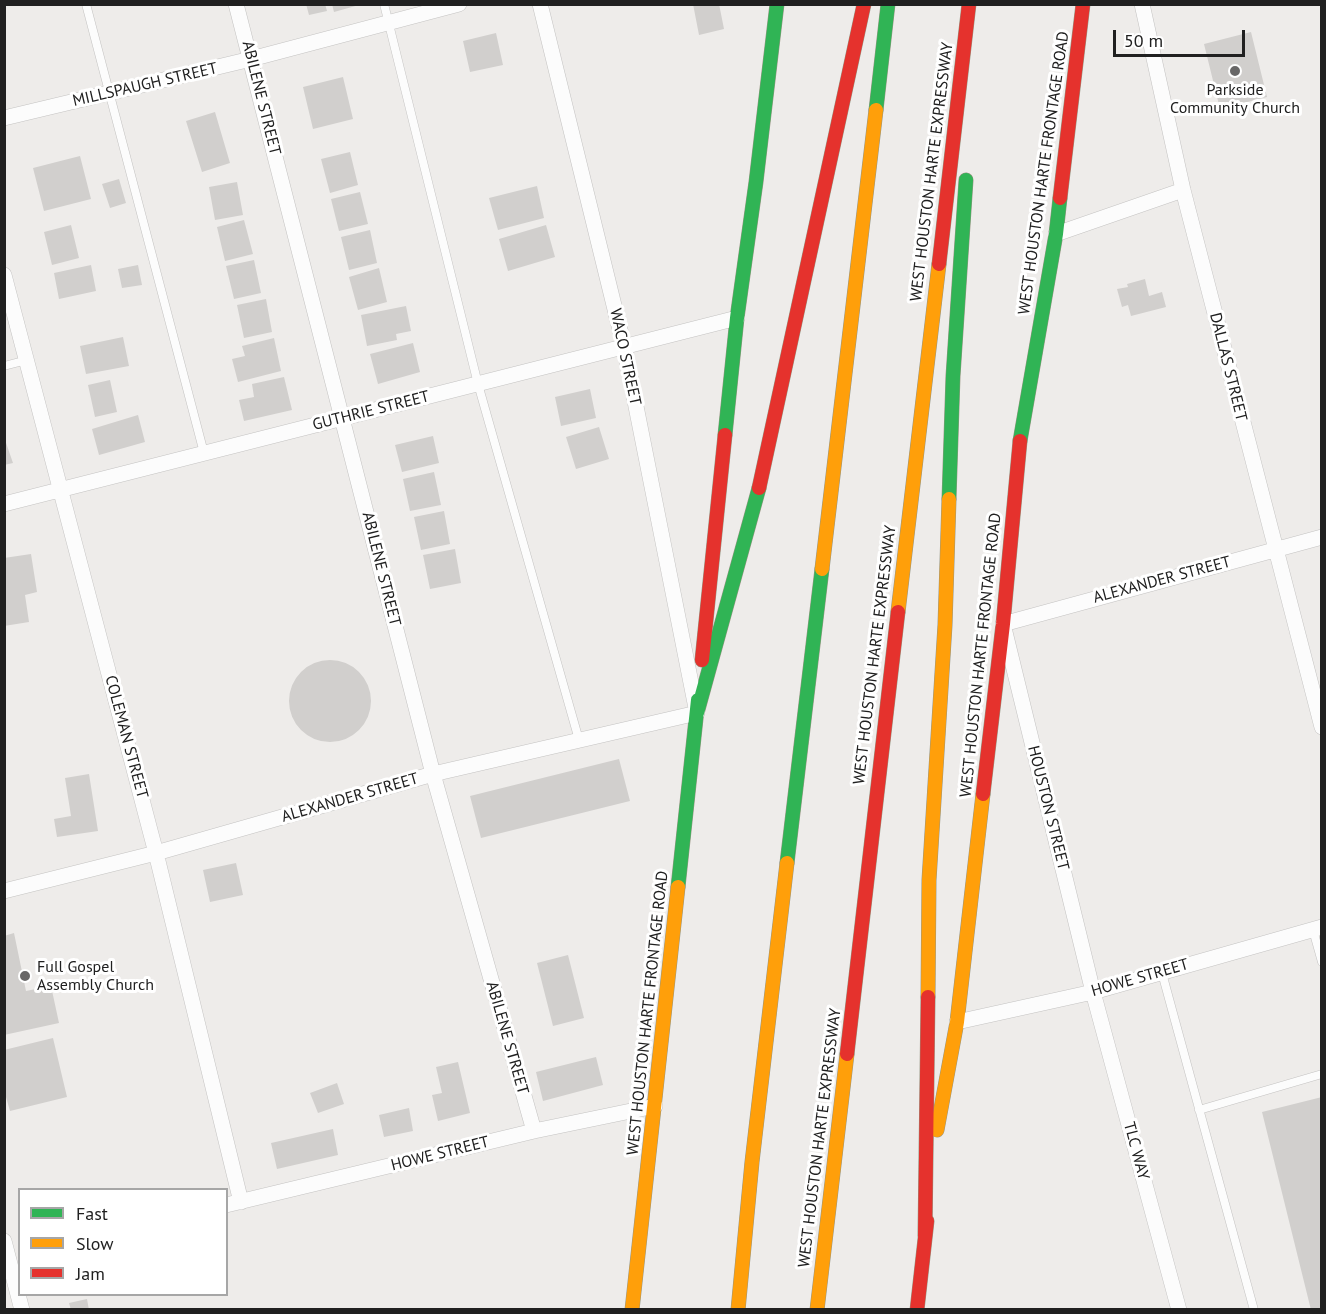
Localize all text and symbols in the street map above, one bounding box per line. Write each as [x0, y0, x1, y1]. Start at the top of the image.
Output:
scale bar [1116, 18, 1248, 56]
text: 50 m [1124, 29, 1163, 52]
street label: WEST HOUSTON HARTE FRONTAGE ROAD [1015, 30, 1073, 316]
street label: ABILENE STREET [238, 39, 284, 157]
street label: WEST HOUSTON HARTE EXPRESSWAY [907, 41, 957, 303]
street label: MILLSPAUGH STREET [71, 59, 219, 111]
marker: Parkside Community Church [1228, 64, 1242, 78]
place label: Parkside Community Church [1170, 80, 1300, 118]
street label: WACO STREET [605, 307, 645, 407]
street label: DALLAS STREET [1205, 311, 1251, 423]
street label: GUTHRIE STREET [311, 387, 431, 435]
street label: ABILENE STREET [358, 510, 404, 628]
street label: WEST HOUSTON HARTE FRONTAGE ROAD [957, 512, 1005, 798]
street label: WEST HOUSTON HARTE EXPRESSWAY [850, 524, 900, 786]
street label: ALEXANDER STREET [1091, 552, 1233, 608]
street label: COLEMAN STREET [100, 673, 152, 801]
street label: HOUSTON STREET [1023, 744, 1073, 872]
street label: ALEXANDER STREET [279, 769, 421, 827]
street label: WEST HOUSTON HARTE FRONTAGE ROAD [624, 870, 672, 1156]
street label: HOWE STREET [1089, 955, 1191, 1001]
place label: Full Gospel Assembly Church [37, 957, 154, 995]
marker: Full Gospel Assembly Church [18, 969, 32, 983]
street label: ABILENE STREET [482, 979, 532, 1097]
street label: WEST HOUSTON HARTE EXPRESSWAY [795, 1007, 845, 1269]
street label: TLC WAY [1119, 1120, 1153, 1182]
street label: HOWE STREET [389, 1133, 491, 1175]
legend [18, 1188, 228, 1296]
text: Fast [76, 1202, 108, 1225]
text: Slow [76, 1232, 114, 1255]
text: Jam [76, 1262, 105, 1285]

